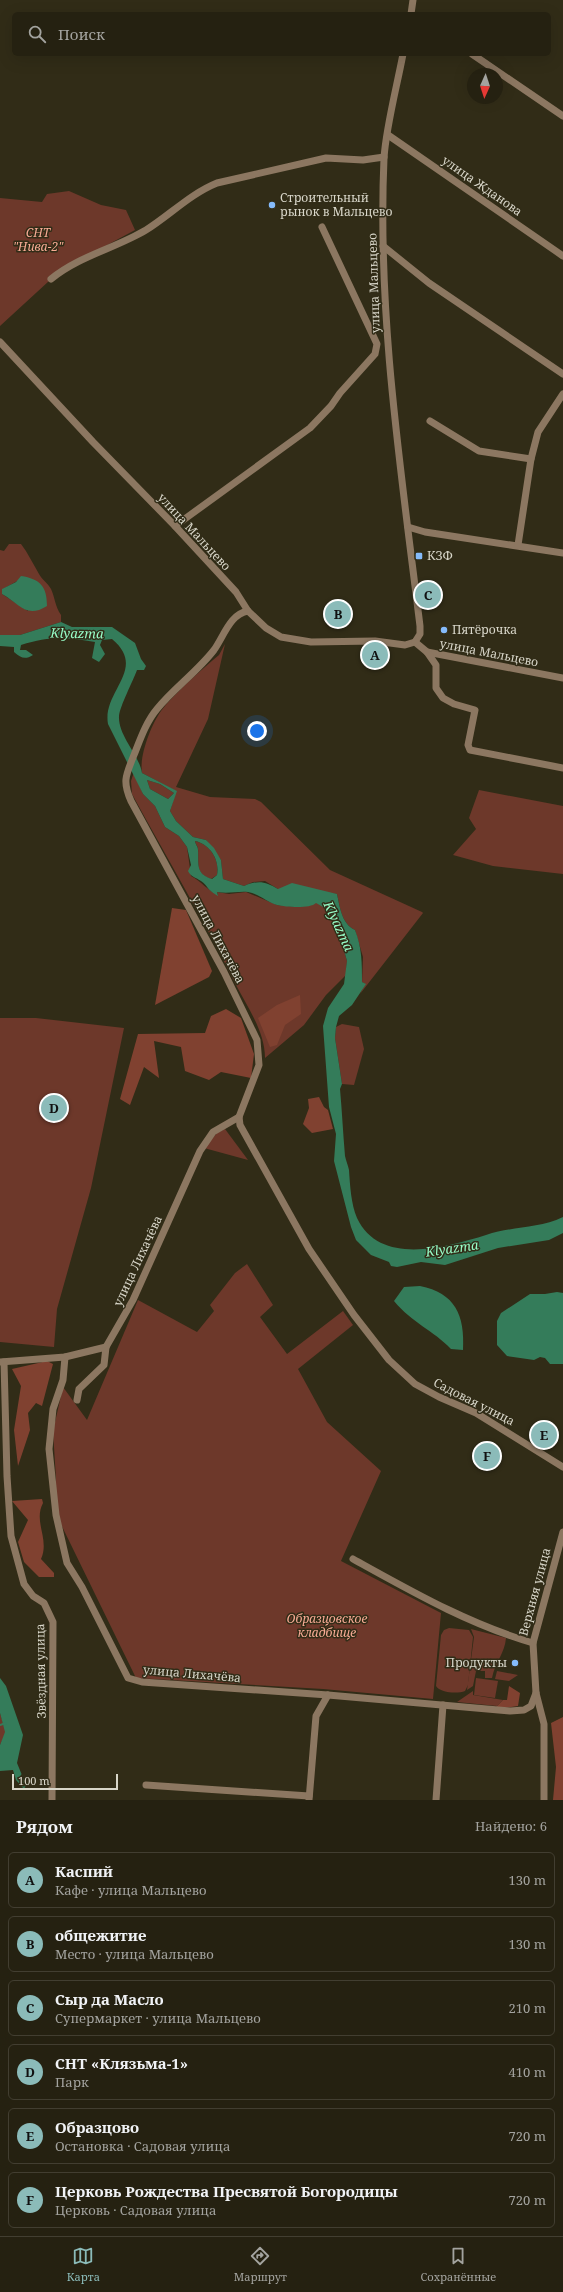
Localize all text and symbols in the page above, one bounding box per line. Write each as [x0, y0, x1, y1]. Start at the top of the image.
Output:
search box [12, 12, 551, 56]
icon: search [26, 23, 48, 45]
text: Поиск [58, 24, 105, 44]
north arrow [467, 68, 503, 104]
street label: улица Жданова [439, 151, 526, 220]
place label: Строительный рынок в Мальцево [280, 189, 393, 220]
marker: Строительный рынок в Мальцево [267, 200, 277, 210]
park label: СНТ "Нива-2" [13, 224, 64, 255]
street label: улица Мальцево [363, 233, 384, 333]
street label: улица Мальцево [154, 489, 235, 574]
place label: КЗФ [427, 547, 453, 564]
marker: КЗФ [414, 551, 424, 561]
pin: C [415, 580, 441, 610]
pin: B [325, 599, 351, 629]
place label: Пятёрочка [452, 621, 517, 638]
water label: Klyazma [49, 624, 104, 642]
marker: Пятёрочка [439, 625, 449, 635]
street label: улица Мальцево [438, 635, 540, 670]
pin: A [362, 640, 388, 670]
your location [247, 721, 267, 741]
street label: улица Лихачёва [188, 891, 249, 986]
water label: Klyazma [319, 897, 359, 954]
pin: D [41, 1093, 67, 1123]
street label: улица Лихачёва [109, 1213, 166, 1309]
water label: Klyazma [423, 1235, 480, 1261]
street label: Садовая улица [431, 1374, 518, 1429]
pin: E [531, 1420, 557, 1450]
pin: F [474, 1441, 500, 1471]
street label: Верхняя улица [515, 1546, 555, 1638]
park label: Образцовское кладбище [287, 1610, 368, 1641]
street label: Звёздная улица [31, 1623, 50, 1719]
place label: Продукты [445, 1654, 507, 1671]
marker: Продукты [510, 1658, 520, 1668]
street label: улица Лихачёва [142, 1661, 242, 1686]
scale bar [12, 1772, 118, 1791]
text: 100 m [18, 1773, 50, 1788]
text: Рядом [16, 1815, 73, 1838]
text: Найдено: 6 [475, 1817, 547, 1835]
text: Каспий [55, 1861, 113, 1881]
text: A [25, 1871, 35, 1889]
text: 130 m [509, 1871, 546, 1889]
text: Кафе · улица Мальцево [55, 1881, 206, 1899]
text: общежитие [55, 1925, 146, 1945]
text: B [26, 1935, 34, 1953]
text: 130 m [509, 1935, 546, 1953]
text: Место · улица Мальцево [55, 1945, 214, 1963]
text: Сыр да Масло [55, 1989, 164, 2009]
text: C [26, 1999, 34, 2017]
text: 210 m [509, 1999, 546, 2017]
text: Супермаркет · улица Мальцево [55, 2009, 261, 2027]
text: СНТ «Клязьма-1» [55, 2053, 188, 2073]
text: D [25, 2063, 35, 2081]
text: 410 m [509, 2063, 546, 2081]
text: Парк [55, 2073, 89, 2091]
text: Образцово [55, 2117, 139, 2137]
text: E [26, 2127, 34, 2145]
text: 720 m [509, 2127, 546, 2145]
text: Остановка · Садовая улица [55, 2137, 230, 2155]
text: Церковь Рождества Пресвятой Богородицы [55, 2181, 398, 2201]
text: F [26, 2191, 34, 2209]
text: 720 m [509, 2191, 546, 2209]
text: Церковь · Садовая улица [55, 2201, 216, 2219]
tab: Карта [67, 2245, 100, 2284]
tab: Маршрут [234, 2245, 287, 2284]
tab: Сохранённые [421, 2245, 496, 2284]

